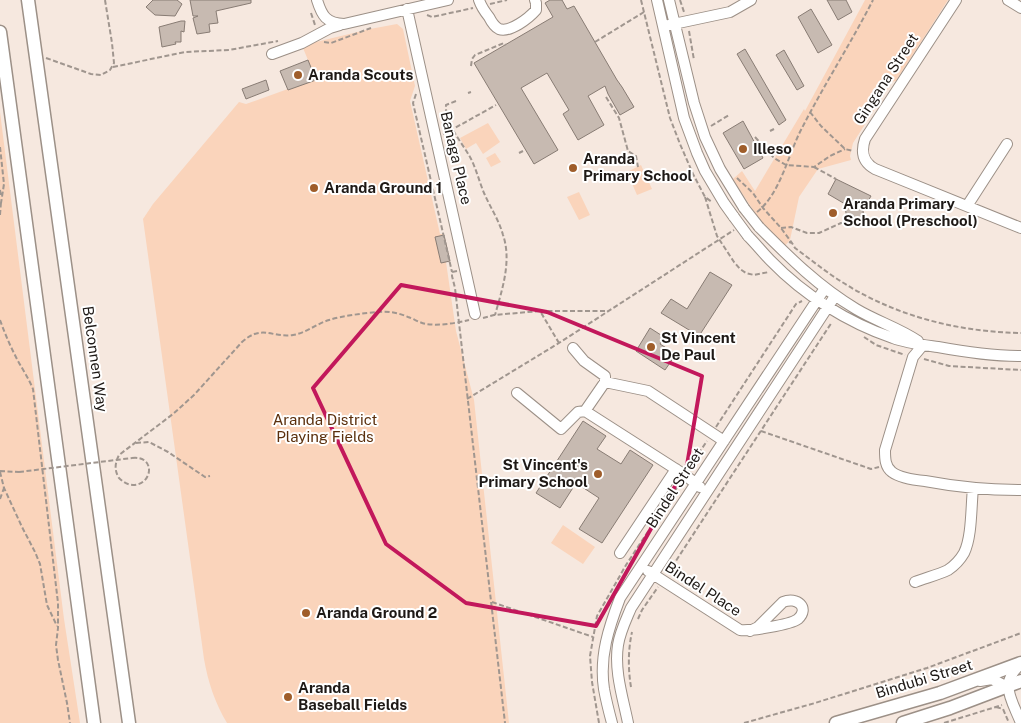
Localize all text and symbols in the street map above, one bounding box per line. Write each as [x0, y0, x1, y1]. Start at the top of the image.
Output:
street label: Gingana Street [850, 30, 921, 127]
place label: Aranda Scouts [308, 66, 413, 83]
marker: Aranda Scouts [292, 69, 304, 81]
street label: Banaga Place [437, 110, 475, 206]
place label: Illeso [753, 140, 792, 157]
marker: Illeso [737, 143, 749, 155]
place label: Aranda Primary School [583, 150, 693, 184]
marker: Aranda Primary School [567, 162, 579, 174]
place label: Aranda Ground 1 [324, 179, 442, 196]
marker: Aranda Ground 1 [308, 182, 320, 194]
place label: Aranda Primary School (Preschool) [843, 195, 978, 229]
marker: Aranda Primary School (Preschool) [827, 207, 839, 219]
street label: Belconnen Way [80, 305, 111, 413]
place label: St Vincent De Paul [661, 329, 736, 363]
marker: St Vincent De Paul [645, 341, 657, 353]
park label: Aranda District Playing Fields [273, 411, 377, 445]
street label: Bindel Street [642, 444, 707, 531]
place label: St Vincent's Primary School [478, 456, 588, 490]
marker: St Vincent's Primary School [592, 468, 604, 480]
street label: Bindel Place [662, 558, 744, 619]
place label: Aranda Ground 2 [316, 604, 437, 621]
marker: Aranda Ground 2 [300, 607, 312, 619]
street label: Bindubi Street [873, 656, 974, 701]
place label: Aranda Baseball Fields [298, 679, 407, 713]
marker: Aranda Baseball Fields [282, 691, 294, 703]

